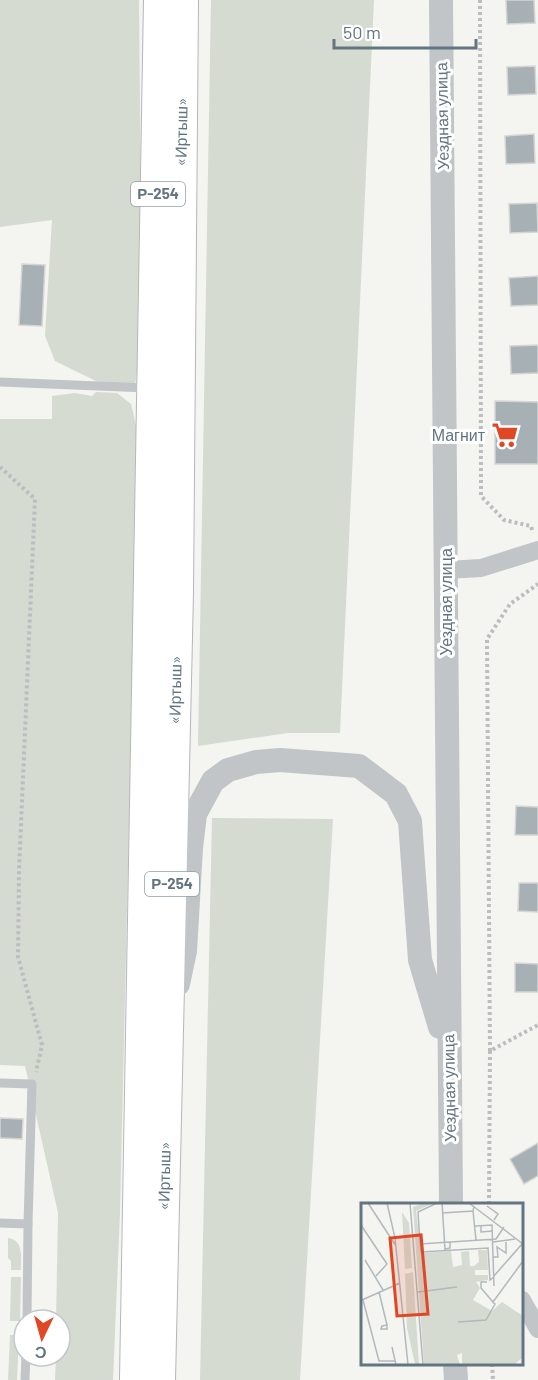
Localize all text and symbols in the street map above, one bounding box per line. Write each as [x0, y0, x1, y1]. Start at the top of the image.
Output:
scale bar [334, 12, 476, 50]
text: 50 m [343, 21, 381, 43]
street label: Уездная улица [431, 62, 452, 170]
street label: «Иртыш» [170, 97, 191, 167]
road number: Р-254 [131, 182, 185, 206]
supermarket icon: Магнит [490, 420, 520, 450]
place label: Магнит [432, 425, 486, 444]
street label: Уездная улица [436, 548, 455, 656]
street label: «Иртыш» [164, 655, 185, 725]
road number: Р-254 [145, 872, 199, 896]
street label: Уездная улица [438, 1034, 459, 1142]
street label: «Иртыш» [153, 1141, 174, 1211]
inset map [361, 1203, 523, 1365]
north arrow [12, 1308, 72, 1368]
text: С [34, 1343, 47, 1363]

